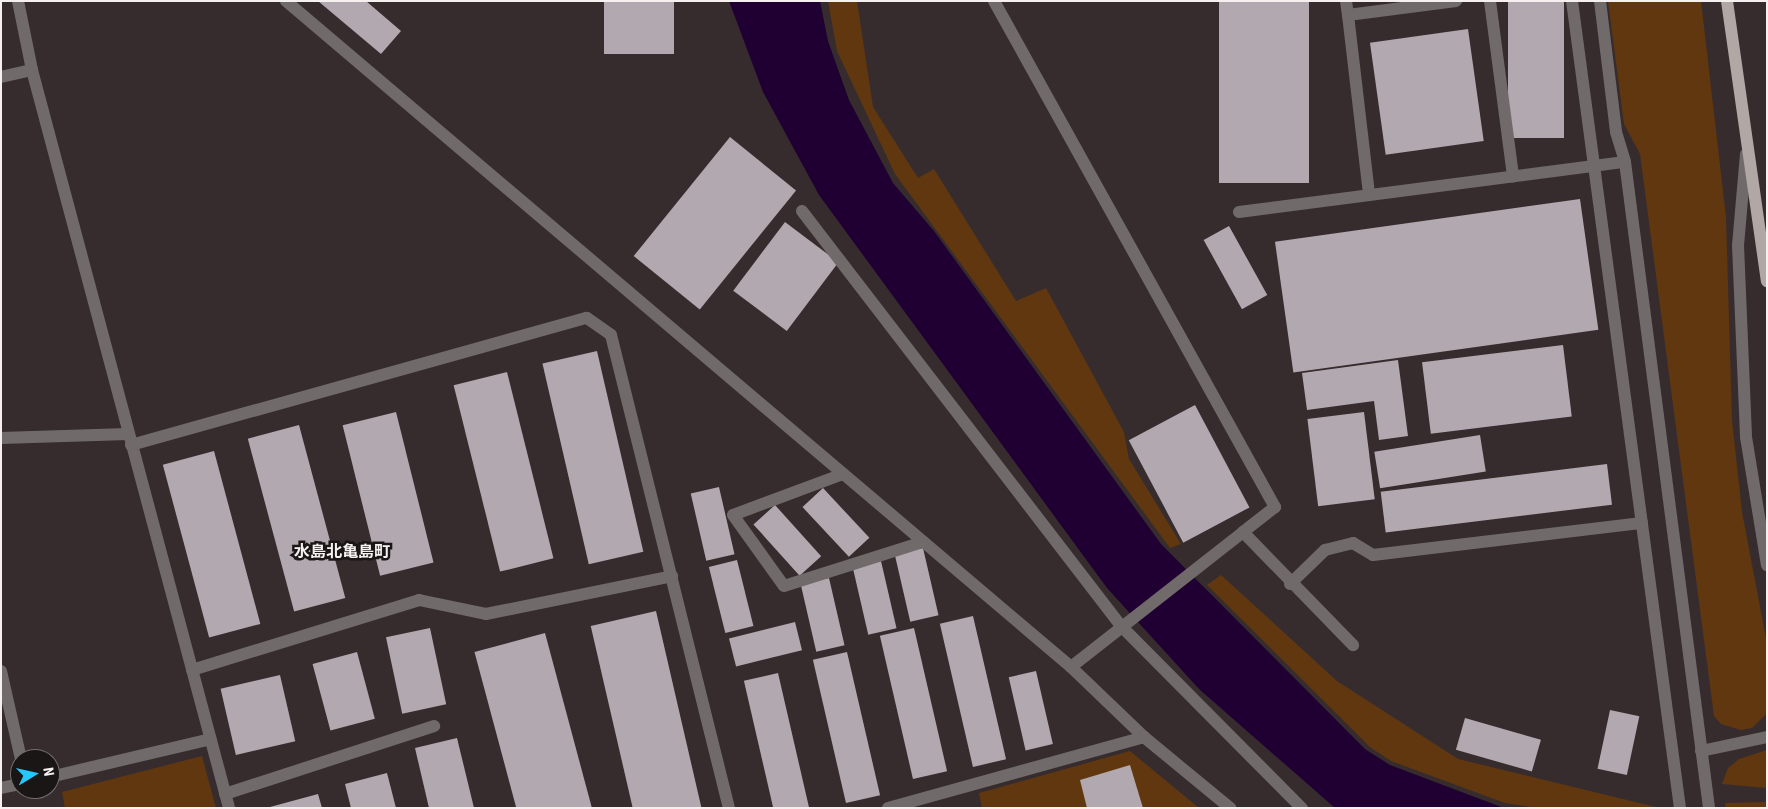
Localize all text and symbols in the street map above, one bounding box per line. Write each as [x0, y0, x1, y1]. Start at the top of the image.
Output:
district label: 水島北亀島町 [294, 542, 390, 562]
north arrow [10, 749, 60, 799]
text: N [40, 766, 57, 777]

